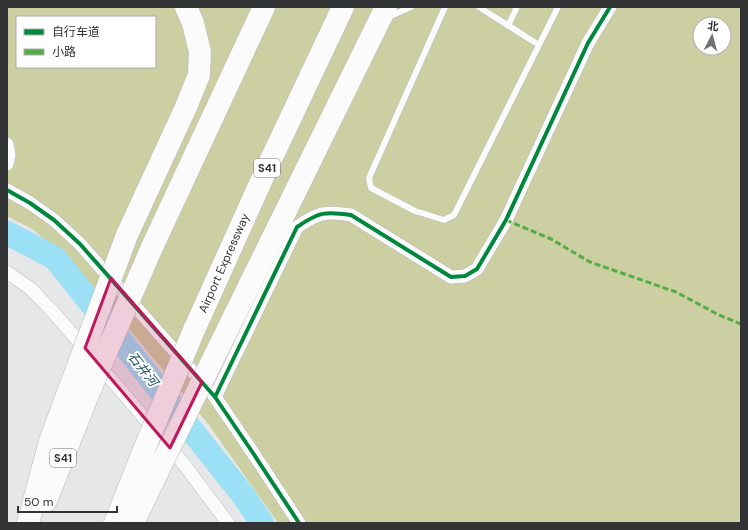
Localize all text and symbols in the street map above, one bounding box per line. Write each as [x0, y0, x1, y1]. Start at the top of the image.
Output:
legend [16, 16, 156, 68]
north arrow [692, 16, 732, 56]
text: 北 [707, 19, 719, 34]
text: 自行车道 [52, 24, 100, 40]
text: 小路 [52, 44, 76, 60]
road number: S41 [254, 159, 280, 177]
street label: Airport Expressway [195, 210, 253, 315]
water label: 石井河 [124, 348, 164, 392]
road number: S41 [50, 449, 76, 467]
scale bar [18, 488, 117, 514]
text: 50 m [24, 494, 53, 510]

